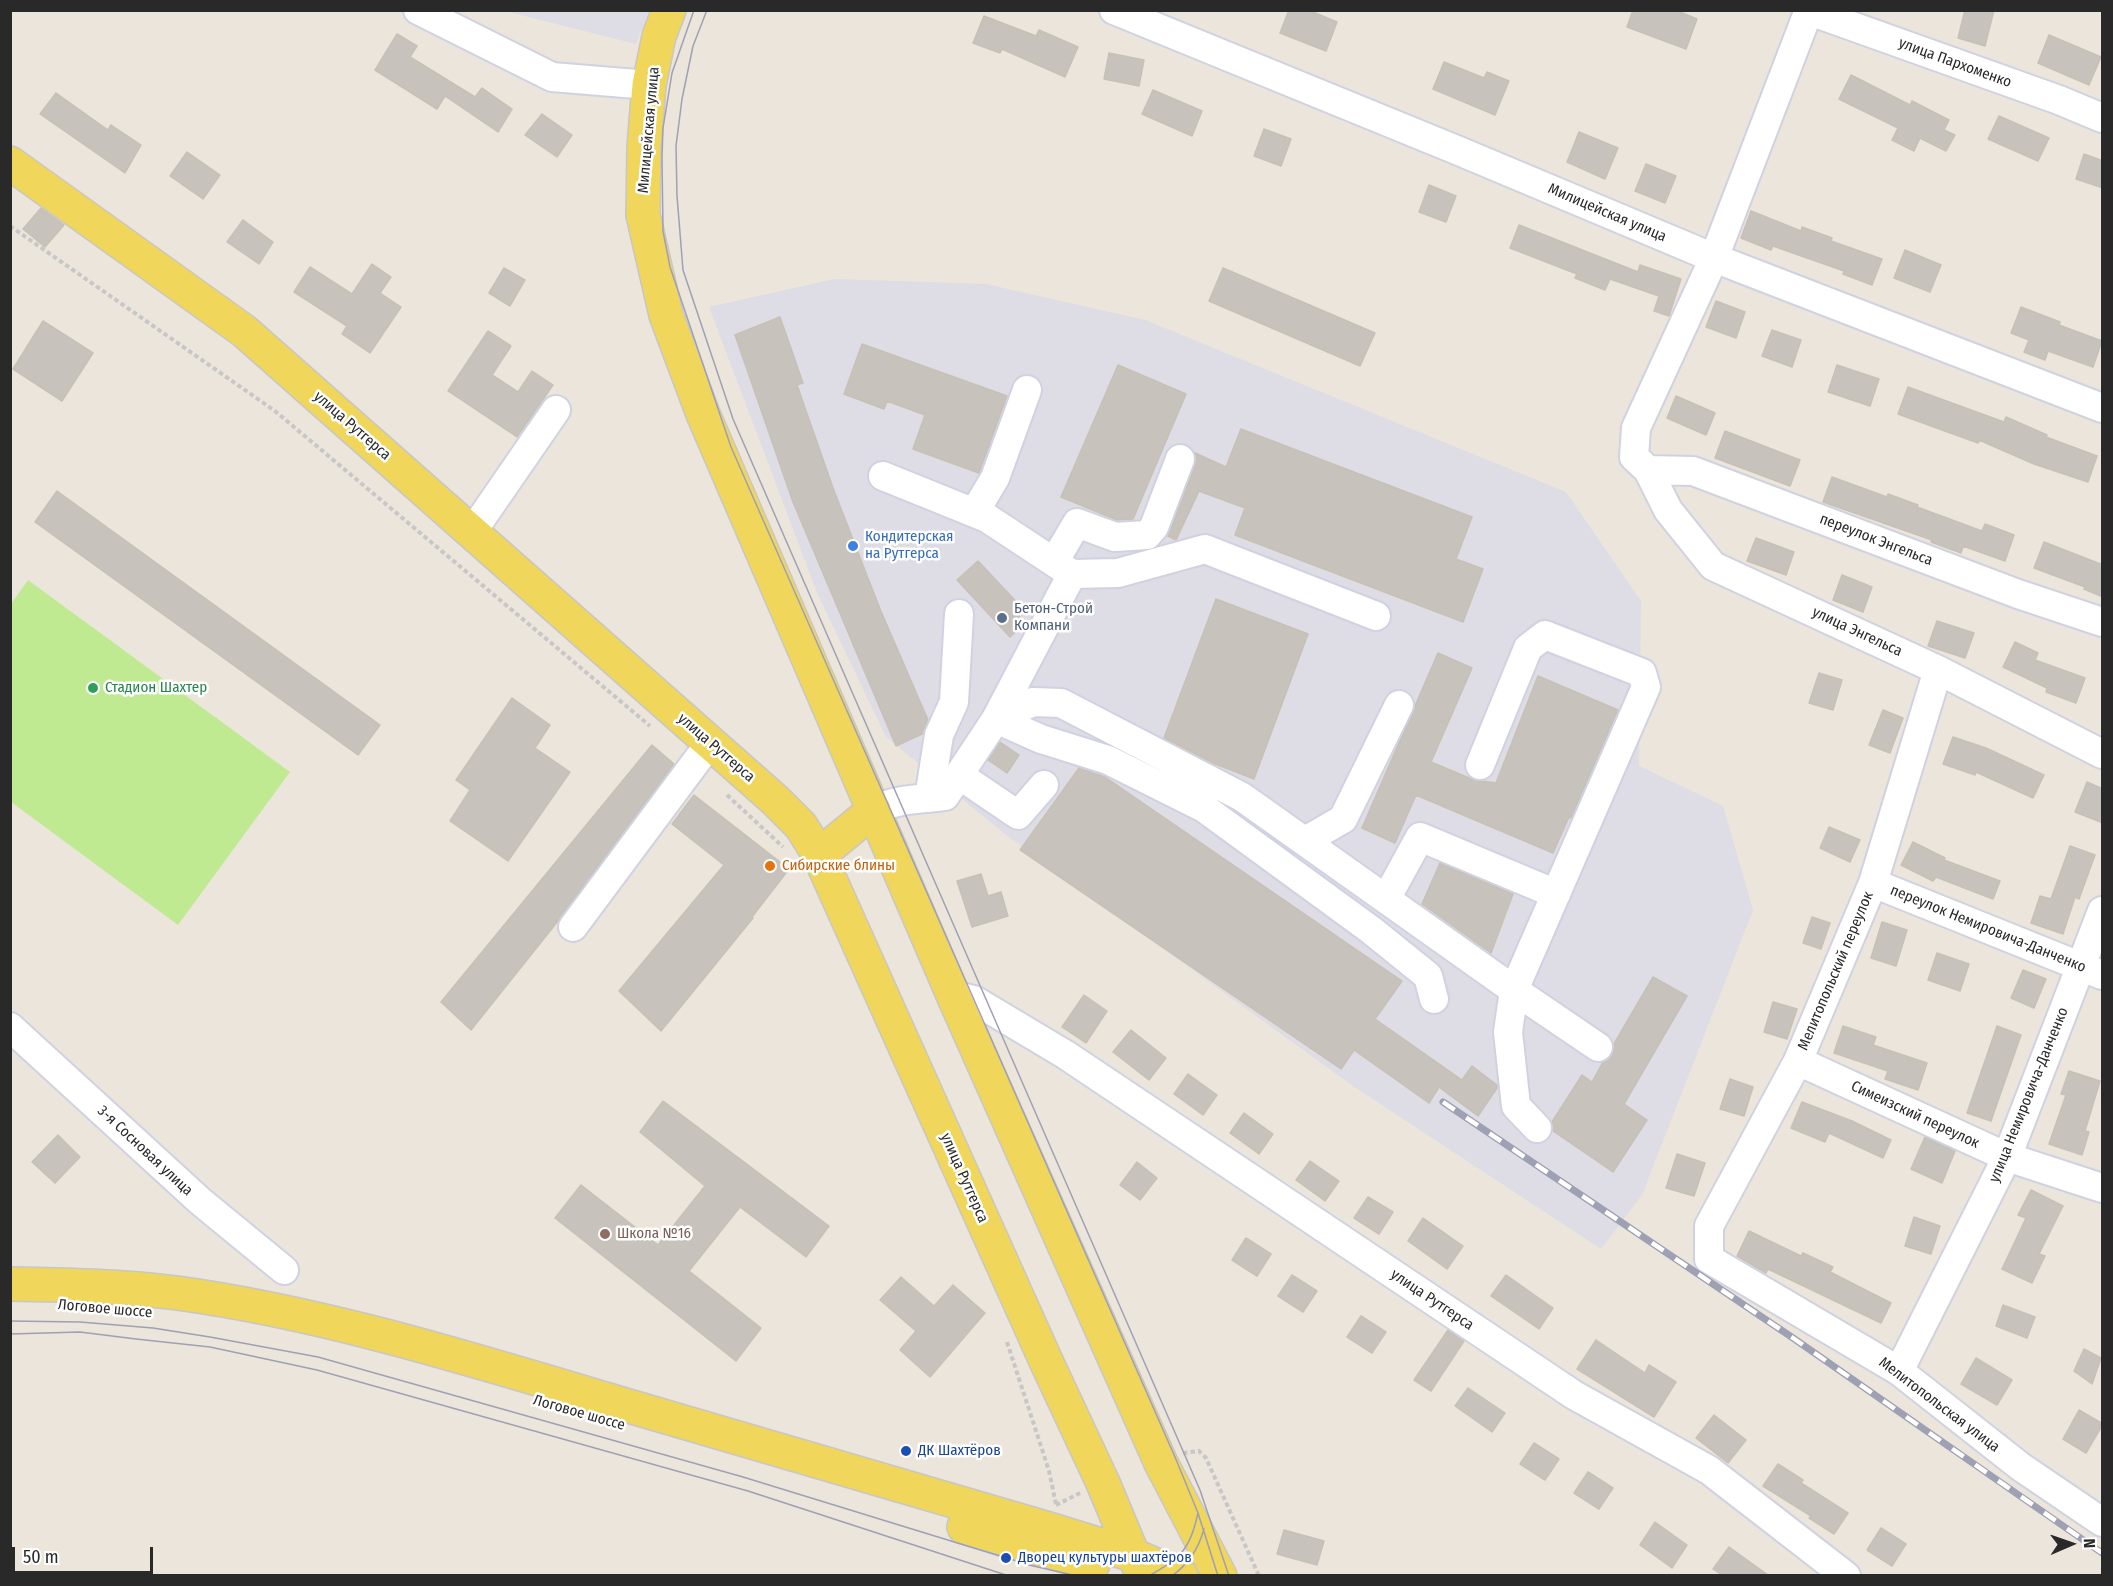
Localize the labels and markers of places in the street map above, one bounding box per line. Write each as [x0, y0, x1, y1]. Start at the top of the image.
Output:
place label: Кондитерская на Рутгерса [865, 528, 953, 563]
marker: Кондитерская на Рутгерса [846, 539, 860, 553]
place label: Бетон-Строй Компани [1014, 600, 1093, 635]
marker: Бетон-Строй Компани [995, 611, 1009, 625]
place label: Стадион Шахтер [105, 679, 207, 697]
marker: Стадион Шахтер [86, 681, 100, 695]
place label: Сибирские блины [782, 857, 895, 875]
marker: Сибирские блины [763, 859, 777, 873]
place label: Школа №16 [617, 1225, 691, 1243]
marker: Школа №16 [598, 1227, 612, 1241]
place label: ДК Шахтёров [918, 1442, 1001, 1460]
marker: ДК Шахтёров [899, 1444, 913, 1458]
place label: Дворец культуры шахтёров [1018, 1549, 1192, 1567]
marker: Дворец культуры шахтёров [999, 1551, 1013, 1565]

